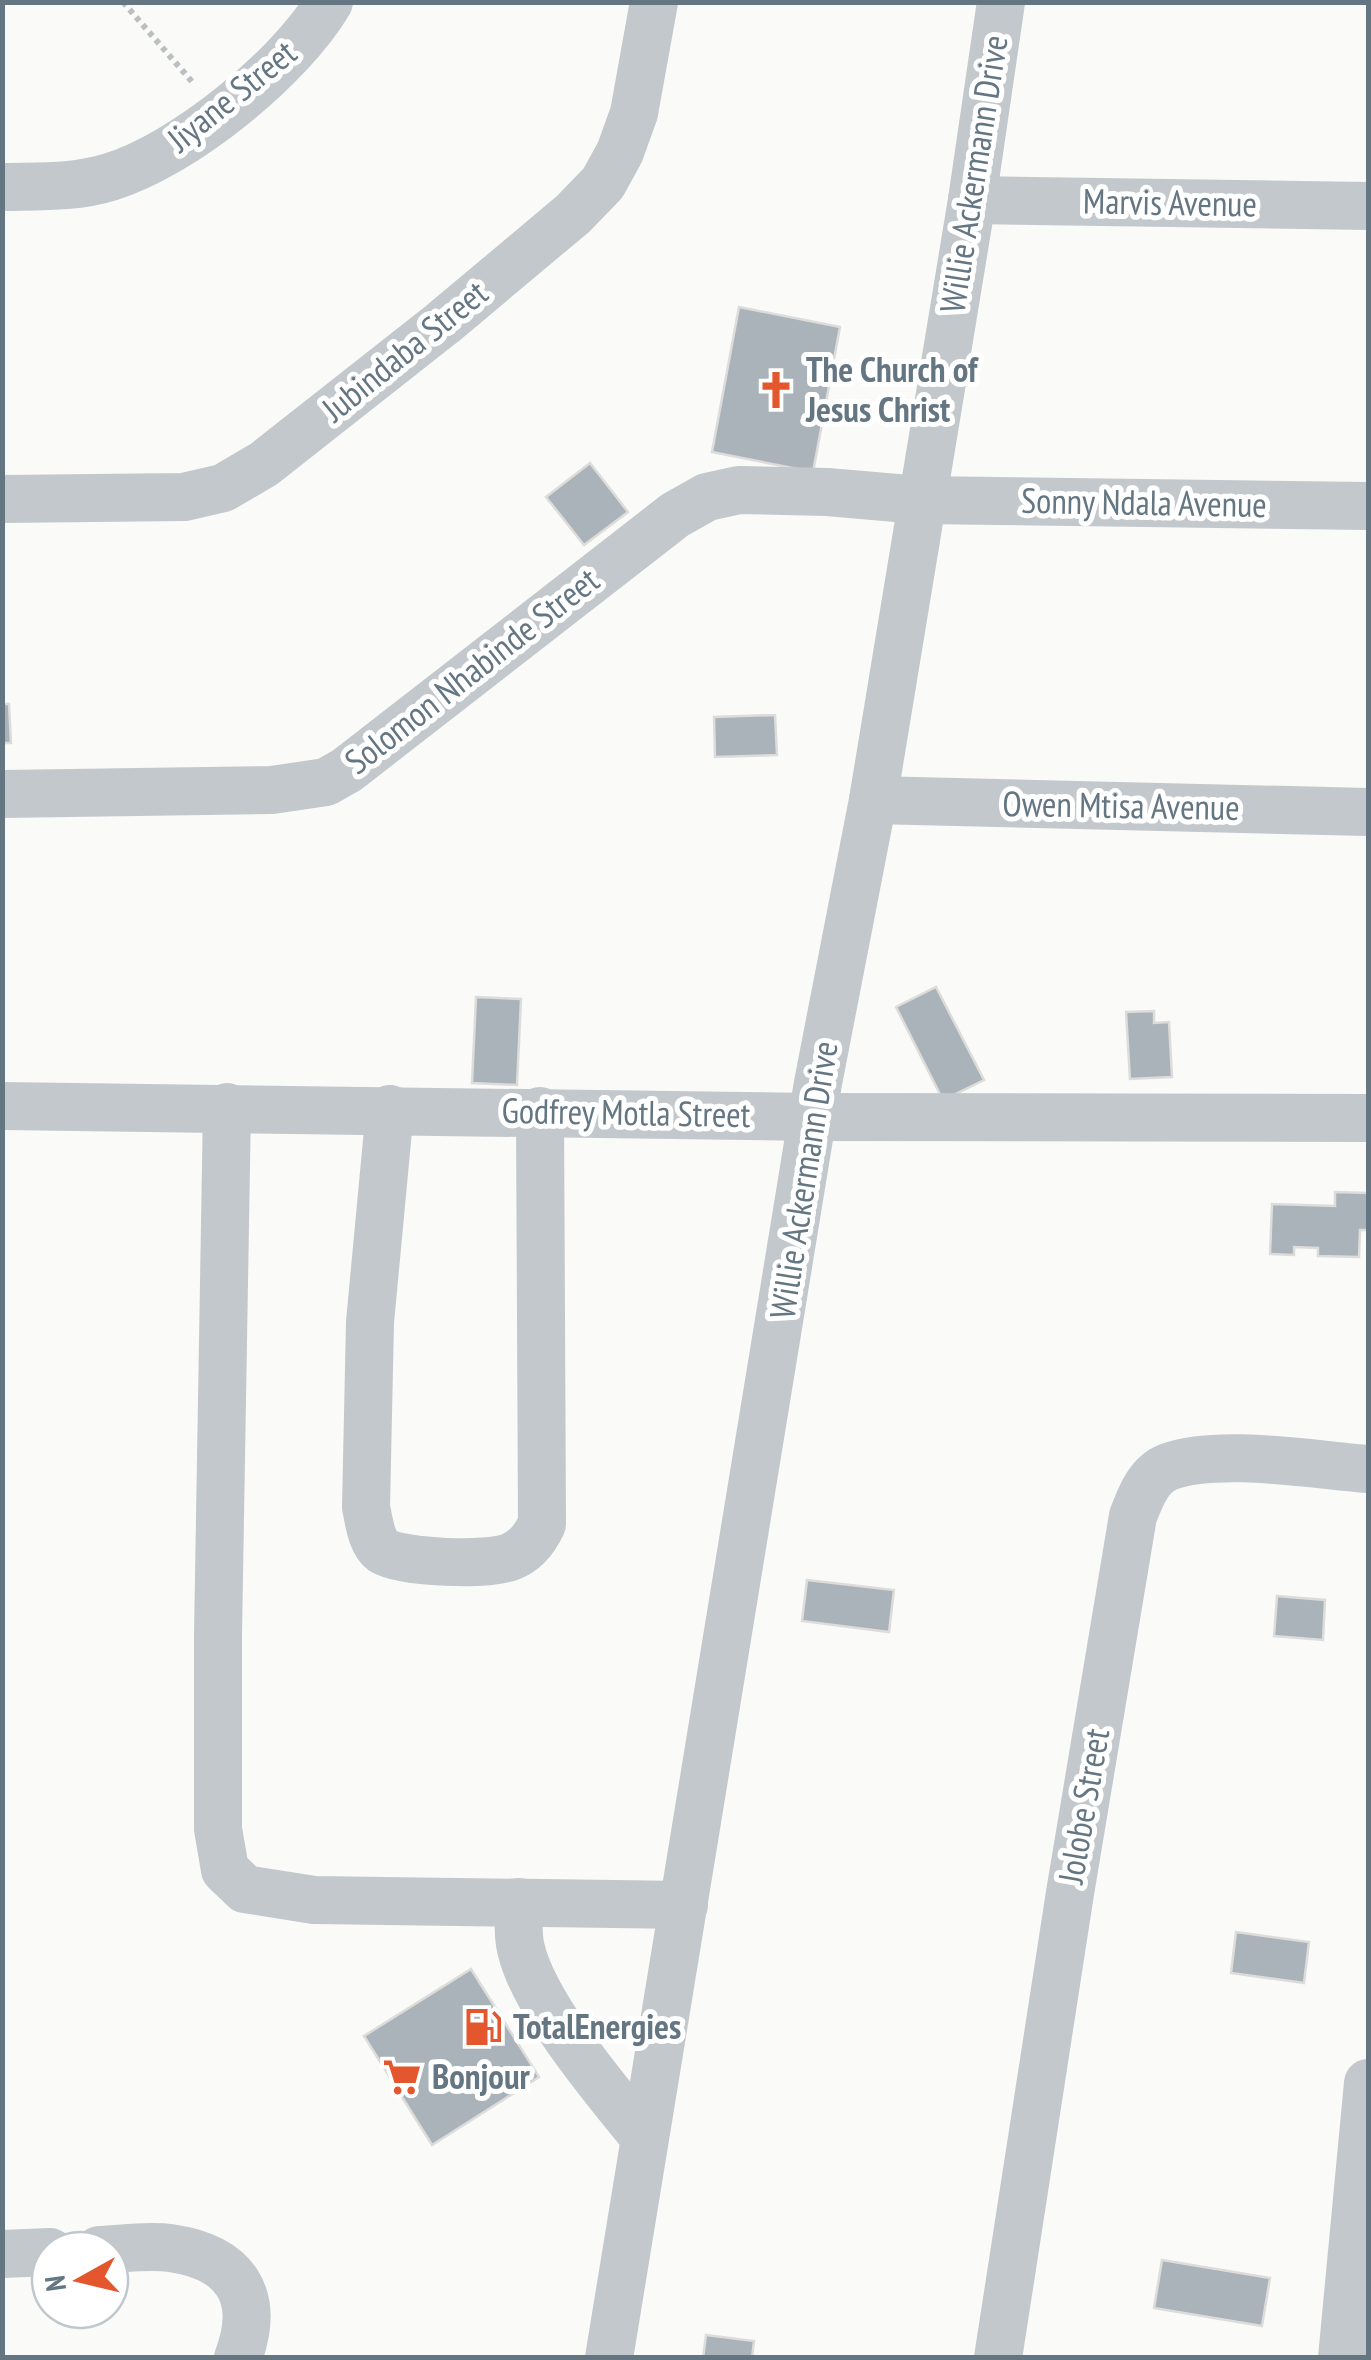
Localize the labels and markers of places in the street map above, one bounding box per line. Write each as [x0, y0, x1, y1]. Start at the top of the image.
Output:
place label: The Church of Jesus Christ [805, 346, 979, 432]
church icon: The Church of Jesus Christ [755, 369, 797, 411]
place label: TotalEnergies [513, 2003, 681, 2049]
fuel station icon: TotalEnergies [462, 2006, 504, 2048]
place label: Bonjour [432, 2053, 531, 2099]
supermarket icon: Bonjour [381, 2056, 423, 2098]

